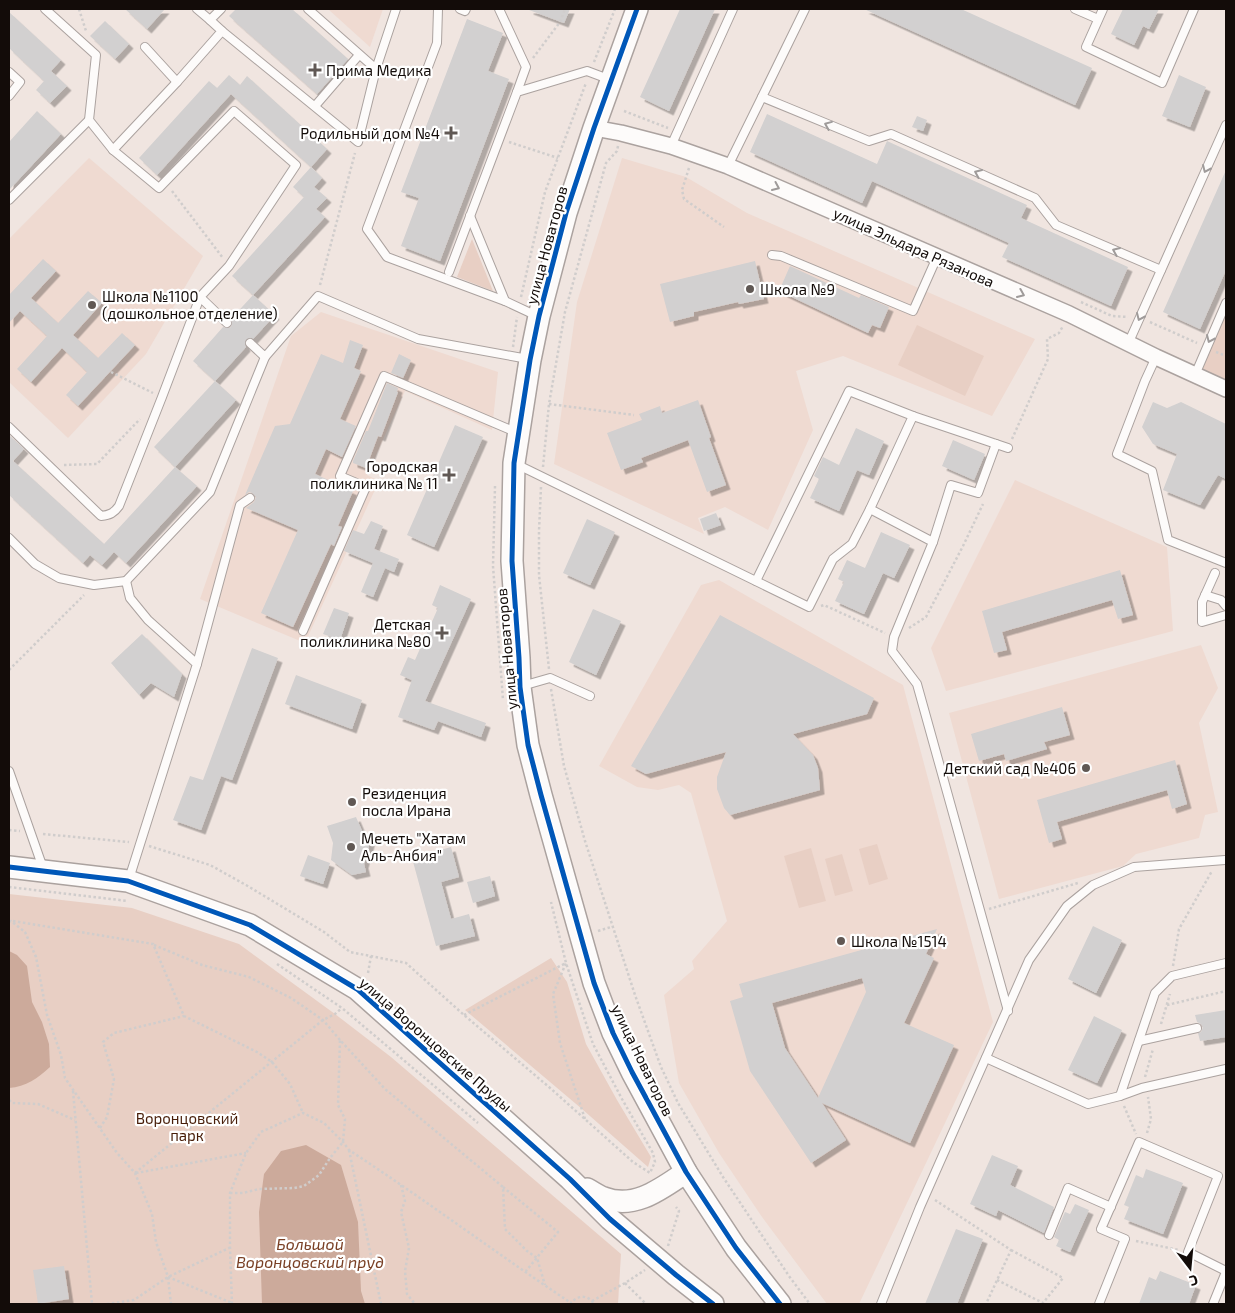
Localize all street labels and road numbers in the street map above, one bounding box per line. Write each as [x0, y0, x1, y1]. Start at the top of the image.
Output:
street label: улица Новаторов [522, 184, 571, 306]
street label: улица Эльдара Рязанова [830, 203, 997, 292]
street label: улица Новаторов [492, 587, 521, 710]
street label: улица Воронцовские Пруды [355, 973, 516, 1116]
street label: улица Новаторов [607, 1001, 678, 1119]

